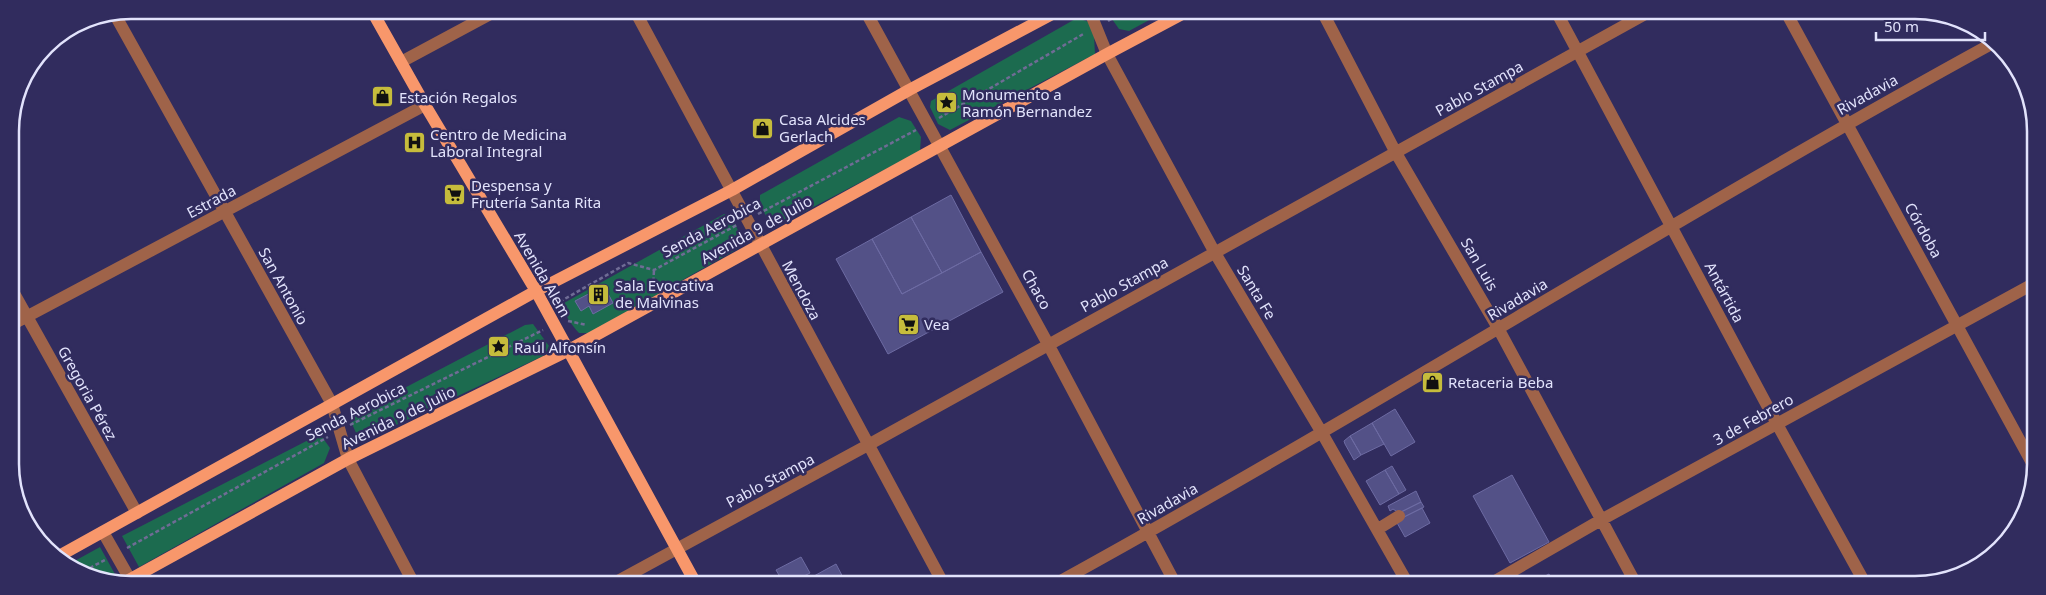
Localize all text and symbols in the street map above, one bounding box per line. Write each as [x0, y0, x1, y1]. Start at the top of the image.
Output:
scale bar [1876, 10, 1985, 42]
text: 50 m [1884, 16, 1919, 36]
street label: Pablo Stampa [1432, 56, 1526, 120]
street label: Rivadavia [1833, 69, 1901, 119]
place label: Monumento a Ramón Bernandez [962, 84, 1092, 121]
shop icon: Estación Regalos [371, 85, 395, 109]
place label: Estación Regalos [399, 87, 517, 107]
place icon: Monumento a Ramón Bernandez [934, 91, 958, 115]
place label: Casa Alcides Gerlach [779, 109, 866, 146]
shop icon: Casa Alcides Gerlach [751, 116, 775, 140]
place label: Centro de Medicina Laboral Integral [430, 124, 567, 161]
hospital icon: Centro de Medicina Laboral Integral [402, 131, 426, 155]
place label: Despensa y Frutería Santa Rita [471, 175, 601, 212]
street label: Estrada [183, 180, 239, 222]
supermarket icon: Despensa y Frutería Santa Rita [443, 182, 467, 206]
street label: Avenida 9 de Julio [697, 190, 815, 268]
street label: Senda Aerobica [658, 193, 764, 261]
street label: Córdoba [1901, 199, 1947, 261]
street label: Avenida Alem [510, 227, 576, 321]
street label: San Luis [1457, 234, 1503, 294]
street label: San Antonio [255, 244, 313, 328]
street label: Pablo Stampa [1077, 252, 1171, 316]
street label: Mendoza [778, 257, 826, 323]
street label: Antártida [1701, 258, 1749, 326]
street label: Santa Fe [1233, 261, 1281, 323]
street label: Chaco [1018, 265, 1056, 313]
street label: Rivadavia [1483, 273, 1551, 325]
place label: Sala Evocativa de Malvinas [615, 275, 714, 312]
building icon: Sala Evocativa de Malvinas [587, 282, 611, 306]
supermarket icon: Vea [896, 312, 920, 336]
place label: Vea [924, 314, 950, 334]
place icon: Raúl Alfonsín [486, 335, 510, 359]
place label: Raúl Alfonsín [514, 337, 606, 357]
street label: Gregoria Pérez [54, 342, 122, 444]
shop icon: Retaceria Beba [1420, 370, 1444, 394]
place label: Retaceria Beba [1448, 372, 1554, 392]
street label: Senda Aerobica [302, 377, 408, 445]
street label: Avenida 9 de Julio [338, 381, 458, 453]
street label: 3 de Febrero [1709, 389, 1797, 449]
street label: Pablo Stampa [722, 448, 818, 512]
street label: Rivadavia [1133, 478, 1201, 528]

